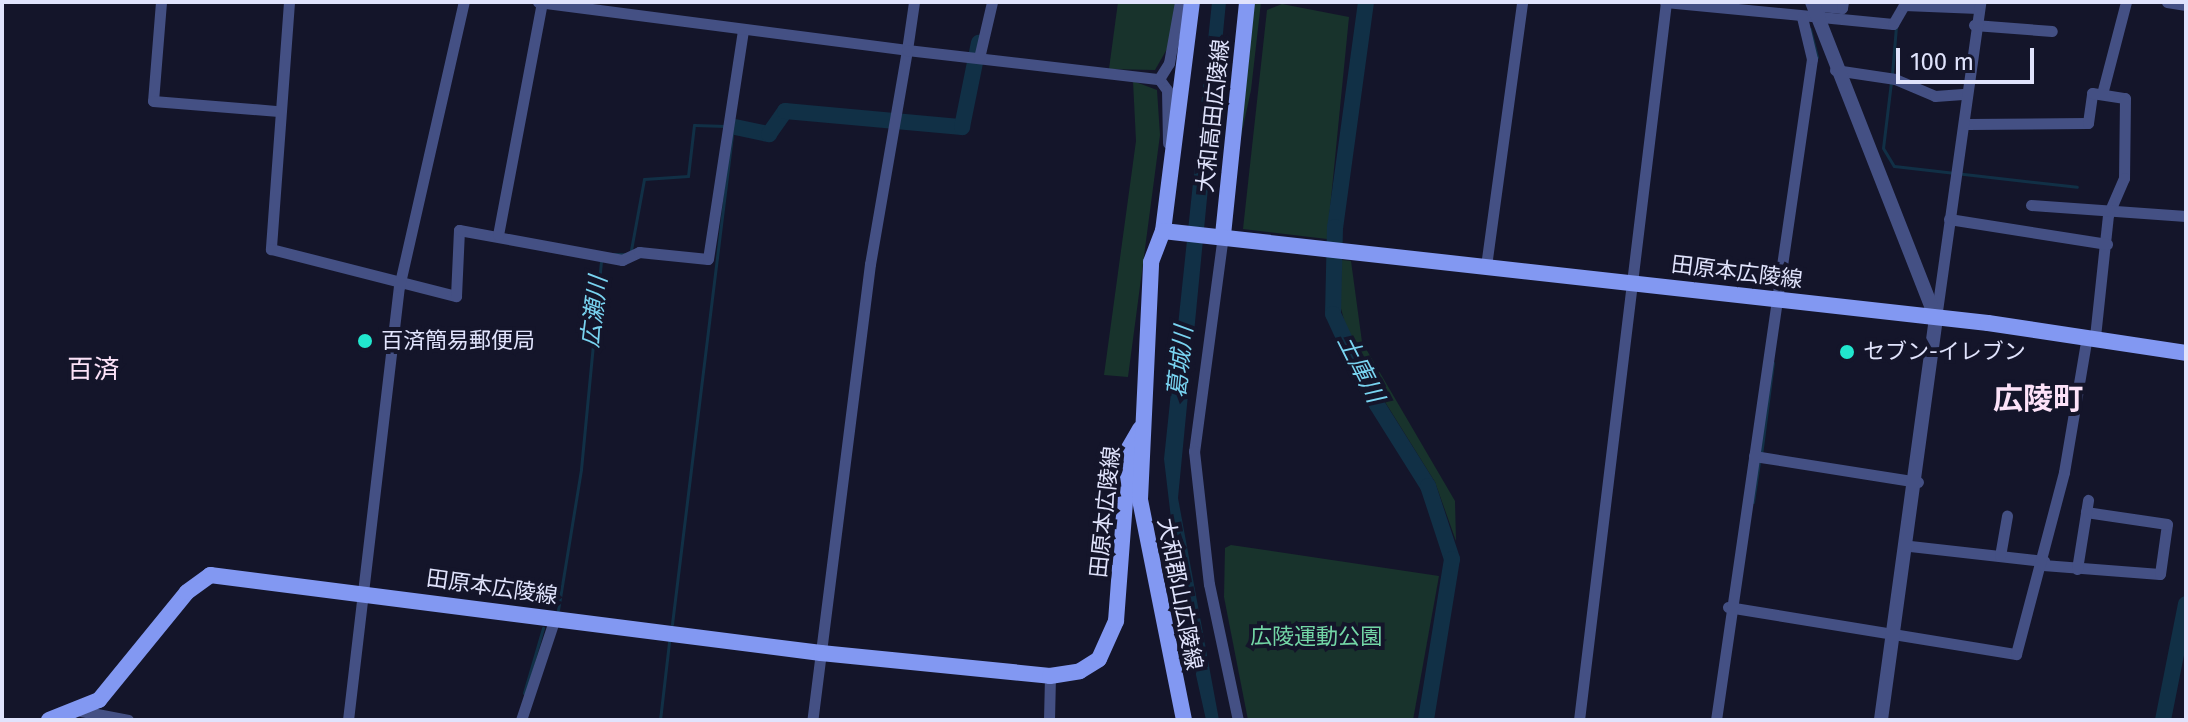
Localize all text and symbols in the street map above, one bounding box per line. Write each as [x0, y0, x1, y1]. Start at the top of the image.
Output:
scale bar [1900, 32, 2038, 82]
street label: 大和高田広陵線 [1192, 38, 1234, 194]
text: 100 m [1910, 48, 1974, 76]
street label: 田原本広陵線 [1670, 251, 1804, 293]
water label: 広瀬川 [576, 275, 614, 349]
water label: 葛城川 [1163, 325, 1199, 399]
place label: 百済簡易郵便局 [381, 328, 535, 354]
water label: 土庫川 [1331, 330, 1389, 408]
marker: 百済簡易郵便局 [356, 332, 374, 350]
place label: セブン-イレブン [1863, 339, 2026, 365]
marker: セブン-イレブン [1838, 343, 1856, 361]
district label: 百済 [67, 354, 119, 386]
district label: 広陵町 [1993, 381, 2083, 417]
street label: 田原本広陵線 [1085, 445, 1125, 579]
street label: 大和郡山広陵線 [1152, 516, 1208, 672]
street label: 田原本広陵線 [425, 565, 559, 609]
park label: 広陵運動公園 [1250, 624, 1382, 650]

